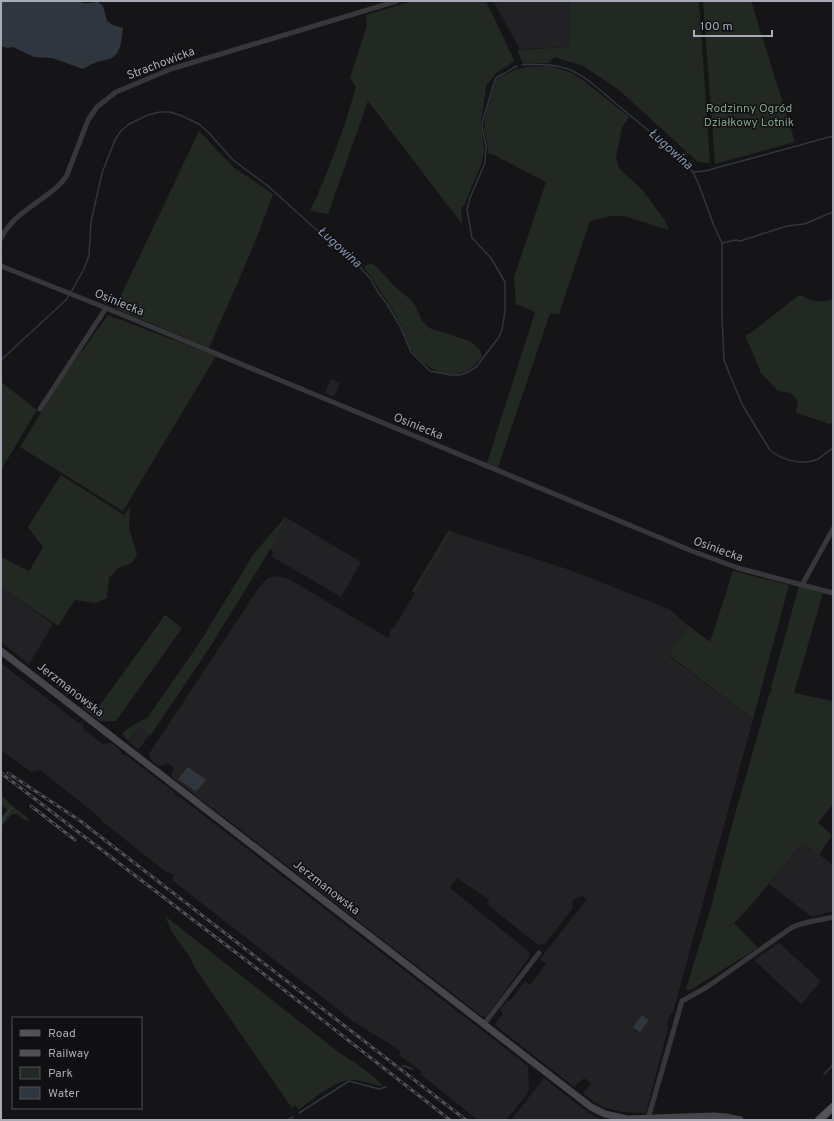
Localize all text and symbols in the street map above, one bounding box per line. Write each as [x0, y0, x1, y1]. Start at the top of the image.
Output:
scale bar [694, 12, 772, 38]
text: 100 m [700, 19, 733, 35]
street label: Strachowicka [125, 44, 197, 84]
park label: Rodzinny Ogród Działkowy Lotnik [704, 101, 794, 131]
water label: Ługowina [645, 126, 696, 174]
water label: Ługowina [314, 224, 365, 272]
street label: Osiniecka [92, 286, 146, 320]
street label: Osiniecka [391, 410, 445, 444]
street label: Osiniecka [691, 534, 745, 566]
street label: Jerzmanowska [33, 659, 107, 721]
street label: Jerzmanowska [289, 857, 363, 919]
legend [12, 1017, 142, 1109]
text: Road [48, 1026, 76, 1042]
text: Railway [48, 1046, 89, 1062]
text: Park [48, 1066, 73, 1082]
text: Water [48, 1086, 80, 1102]

